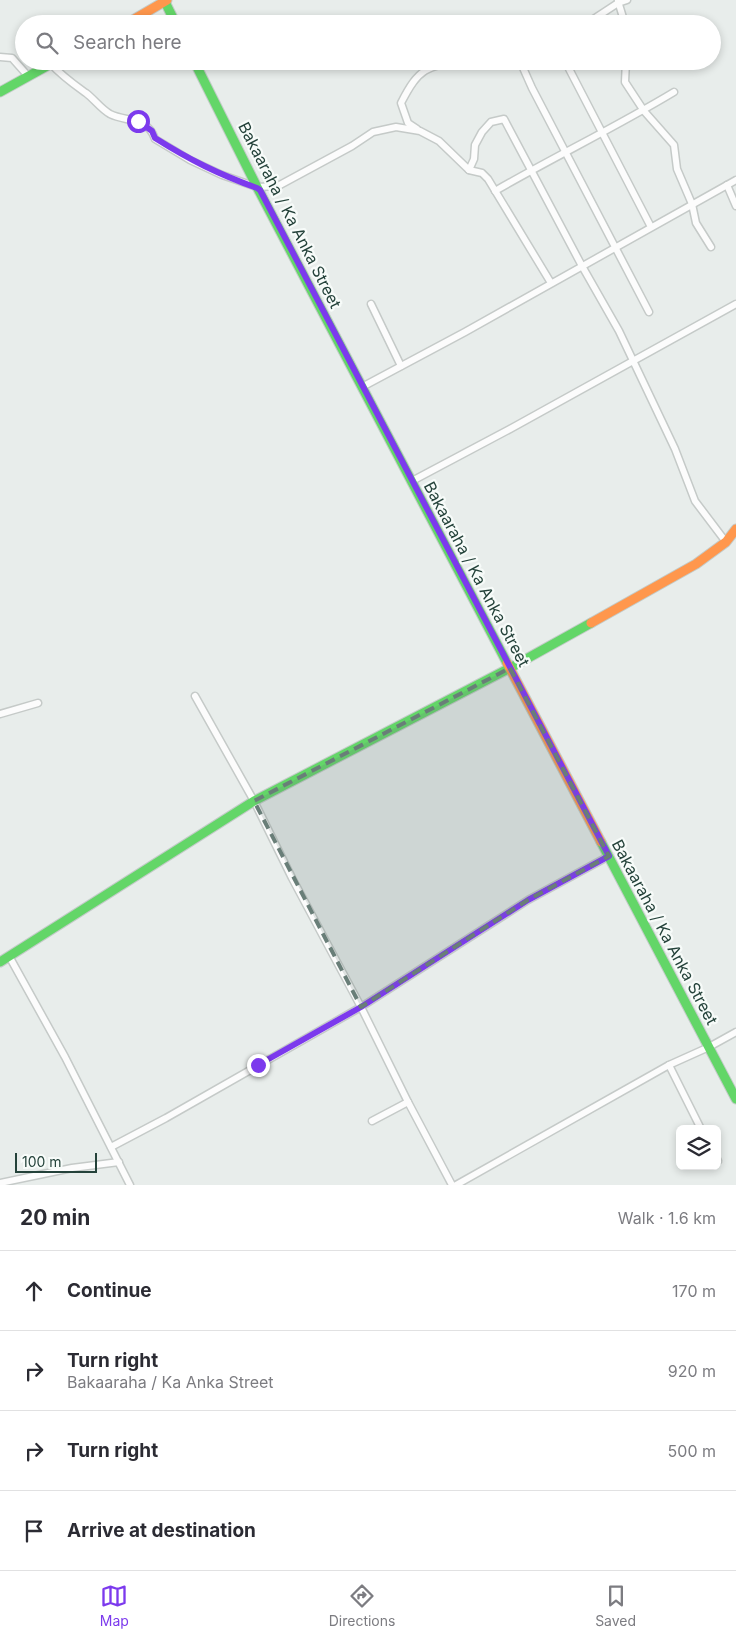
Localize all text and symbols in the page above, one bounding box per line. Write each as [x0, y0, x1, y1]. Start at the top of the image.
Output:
search box [15, 15, 721, 70]
icon: search [33, 29, 61, 57]
text: Search here [73, 31, 182, 54]
route start [127, 110, 150, 133]
street label: Bakaaraha / Ka Anka Street [234, 118, 346, 312]
street label: Bakaaraha / Ka Anka Street [420, 478, 534, 670]
street label: Bakaaraha / Ka Anka Street [608, 836, 722, 1028]
route end [247, 1054, 270, 1077]
map controls [676, 1125, 721, 1170]
button: layers [676, 1125, 721, 1170]
scale bar [15, 1150, 98, 1173]
text: 100 m [22, 1153, 62, 1170]
text: 20 min [20, 1205, 90, 1230]
text: Walk · 1.6 km [618, 1208, 716, 1228]
icon: ahead [20, 1277, 48, 1305]
text: Continue [67, 1279, 152, 1302]
text: 170 m [672, 1281, 716, 1301]
text: Turn right [67, 1349, 158, 1372]
icon: right [20, 1357, 48, 1385]
text: 920 m [668, 1361, 716, 1381]
text: Bakaaraha / Ka Anka Street [67, 1372, 274, 1392]
icon: right [20, 1437, 48, 1465]
text: Turn right [67, 1439, 158, 1462]
text: 500 m [668, 1441, 716, 1461]
icon: arrive [20, 1517, 48, 1545]
text: Arrive at destination [67, 1519, 256, 1542]
tab: Map [100, 1582, 129, 1629]
tab: Directions [329, 1582, 395, 1629]
tab: Saved [595, 1582, 636, 1629]

